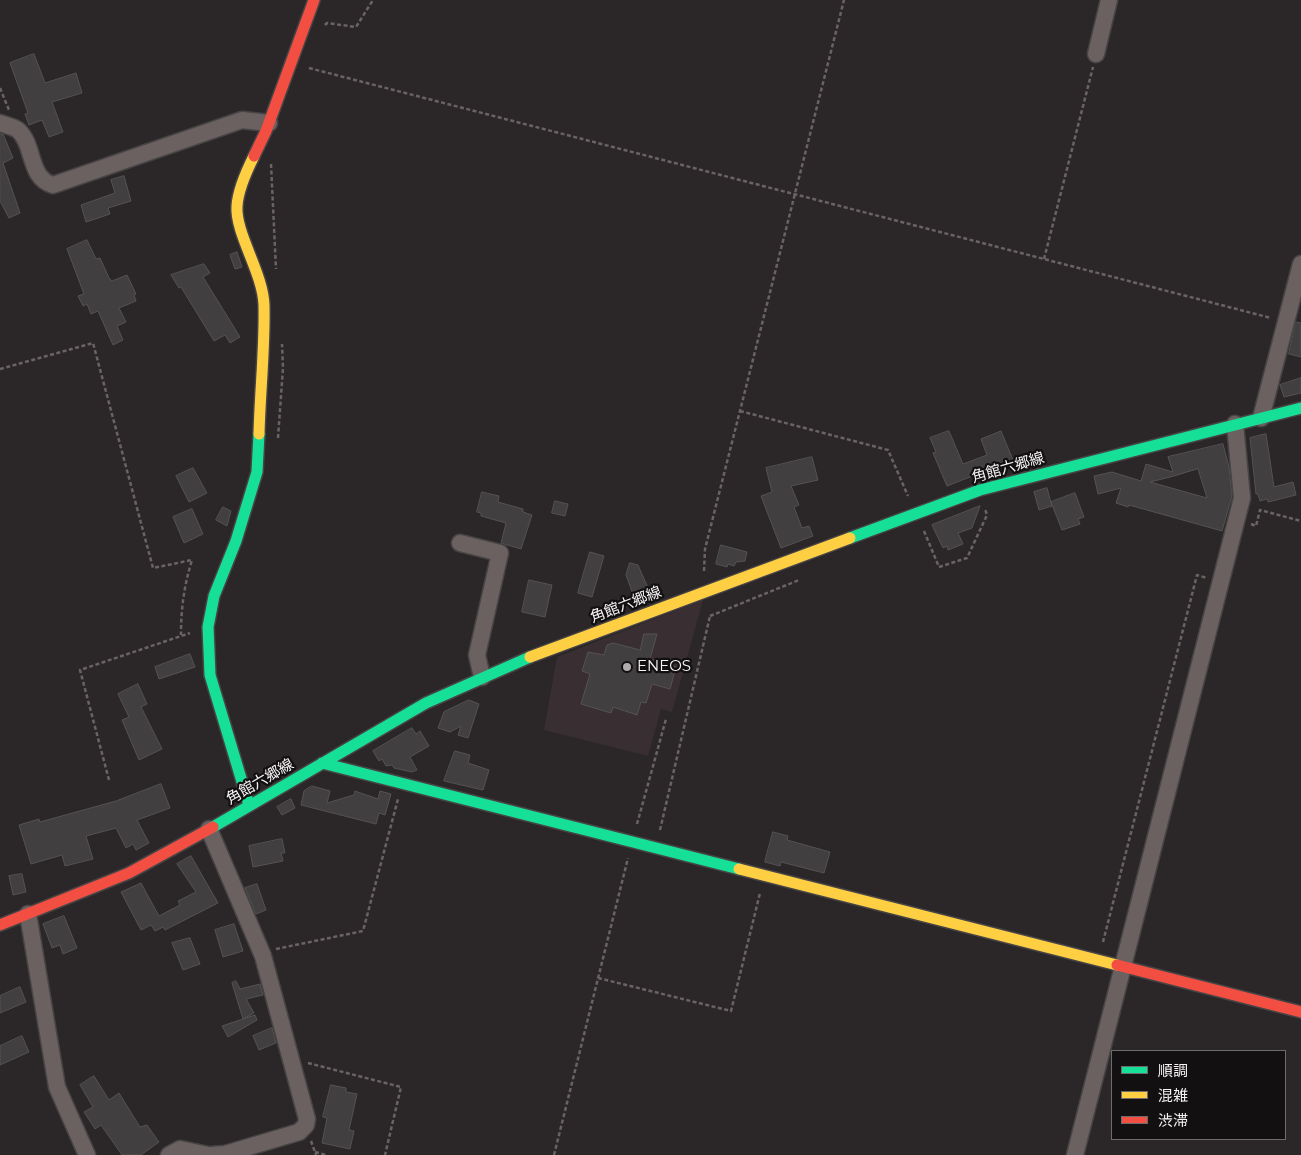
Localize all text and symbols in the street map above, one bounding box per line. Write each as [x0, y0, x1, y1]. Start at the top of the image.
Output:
street label: 角館六郷線 [969, 449, 1047, 487]
street label: 角館六郷線 [588, 583, 664, 627]
place label: ENEOS [637, 658, 691, 676]
marker: ENEOS [621, 661, 633, 673]
street label: 角館六郷線 [223, 755, 297, 809]
legend [1111, 1050, 1286, 1140]
text: 順調 [1158, 1061, 1188, 1080]
text: 混雑 [1158, 1086, 1188, 1105]
text: 渋滞 [1158, 1111, 1188, 1130]

